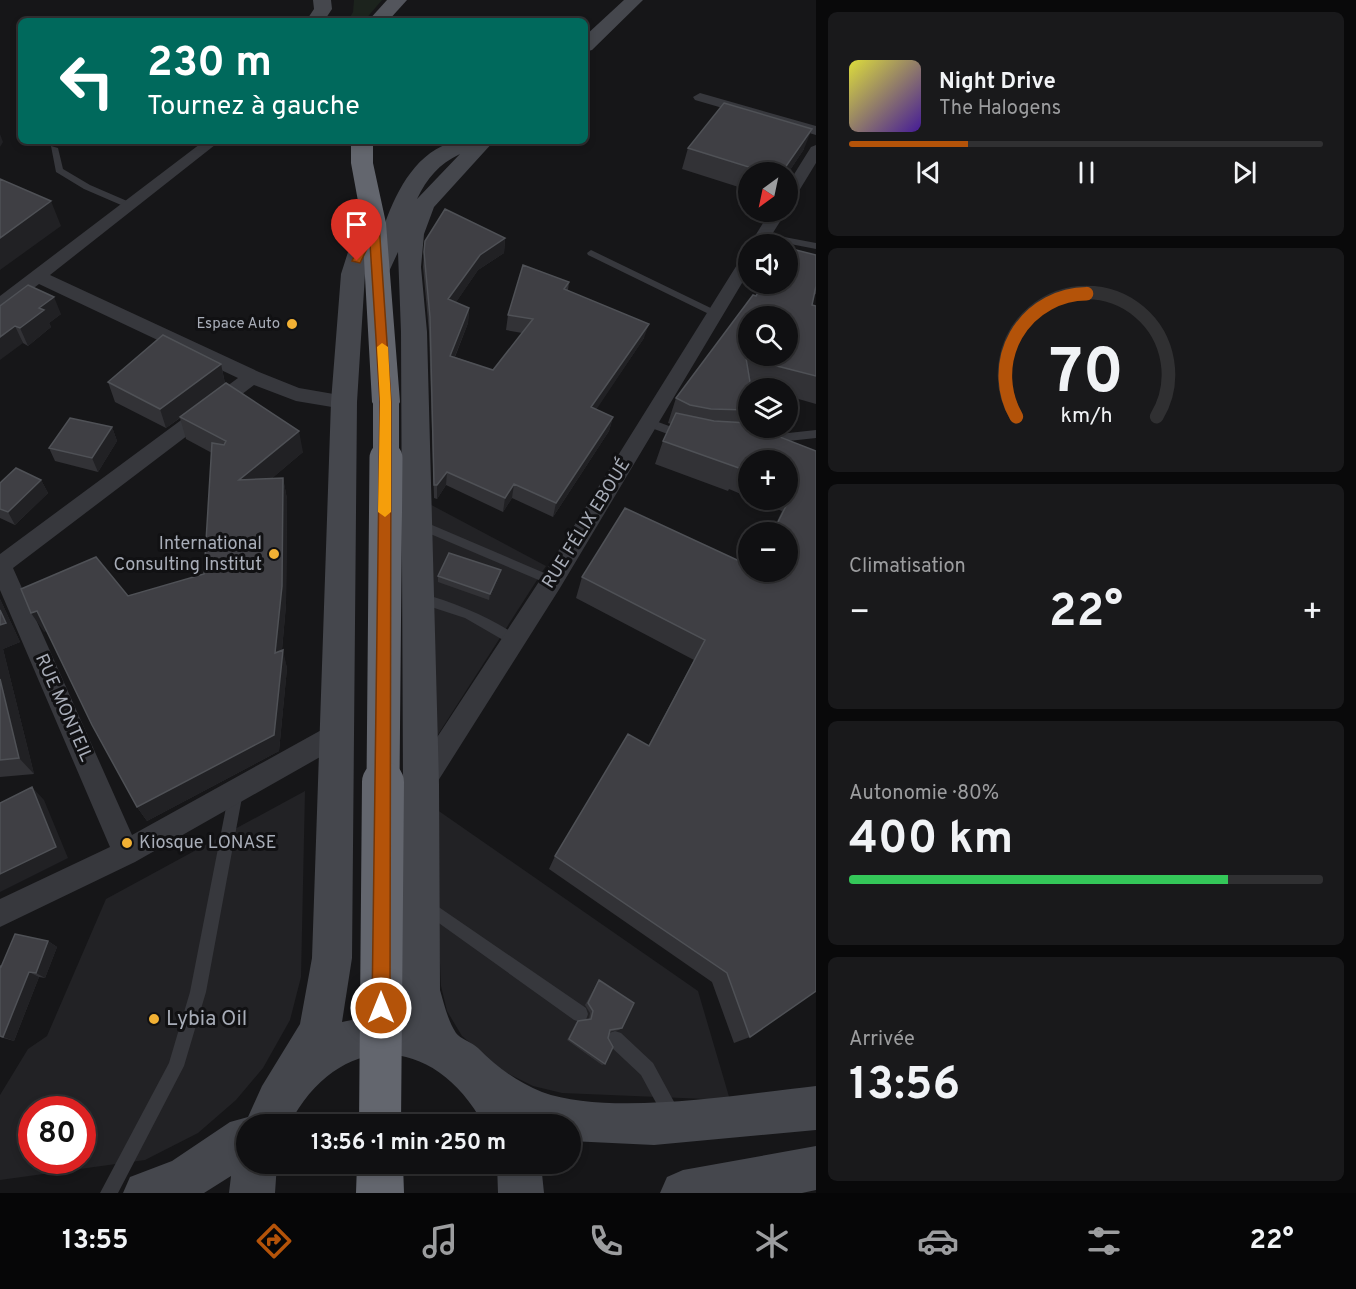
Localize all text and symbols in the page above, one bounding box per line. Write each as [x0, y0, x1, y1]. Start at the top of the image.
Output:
text: 230 m [147, 38, 272, 91]
icon: left [48, 42, 126, 120]
text: Night Drive [939, 69, 1056, 96]
text: Tournez à gauche [147, 90, 360, 124]
text: The Halogens [939, 96, 1061, 122]
icon: previous [912, 156, 945, 189]
icon: pause [1070, 156, 1103, 189]
icon: next [1228, 156, 1261, 189]
north arrow [738, 162, 798, 222]
map controls [738, 162, 798, 582]
pin [331, 199, 382, 261]
icon: arrive [340, 208, 373, 241]
button: sound [738, 234, 798, 294]
button: search [738, 306, 798, 366]
place label: Espace Auto [196, 315, 280, 334]
marker: Espace Auto [285, 317, 299, 331]
text: 70 [1049, 336, 1123, 415]
button: layers [738, 378, 798, 438]
text: km/h [1060, 404, 1112, 431]
button: + [738, 450, 798, 510]
street label: RUE FÉLIX EBOUÉ [536, 454, 636, 593]
button: − [738, 522, 798, 582]
place label: International Consulting Institut [113, 533, 262, 577]
marker: International Consulting Institut [267, 547, 281, 561]
text: Climatisation [849, 554, 966, 580]
text: 22° [1049, 585, 1123, 642]
text: − [849, 593, 870, 635]
text: + [1302, 593, 1323, 635]
street label: RUE MONTEIL [29, 651, 97, 765]
text: Autonomie · 80% [849, 781, 999, 807]
text: 400 km [849, 812, 1013, 869]
place label: Kiosque LONASE [139, 832, 277, 855]
marker: Kiosque LONASE [120, 836, 134, 850]
position arrow [349, 976, 413, 1040]
place label: Lybia Oil [166, 1006, 247, 1033]
marker: Lybia Oil [147, 1012, 161, 1026]
text: Arrivée [849, 1027, 915, 1053]
text: 13:56 [849, 1058, 960, 1115]
speed limit sign: 80 [18, 1096, 96, 1174]
text: 13:56 · 1 min · 250 m [311, 1130, 506, 1157]
icon: directions [253, 1220, 295, 1262]
icon: music [419, 1220, 461, 1262]
icon: phone [585, 1220, 627, 1262]
icon: climate [751, 1220, 793, 1262]
icon: car [917, 1220, 959, 1262]
icon: filters [1083, 1220, 1125, 1262]
text: 13:55 [62, 1224, 129, 1258]
text: 22° [1250, 1224, 1294, 1258]

